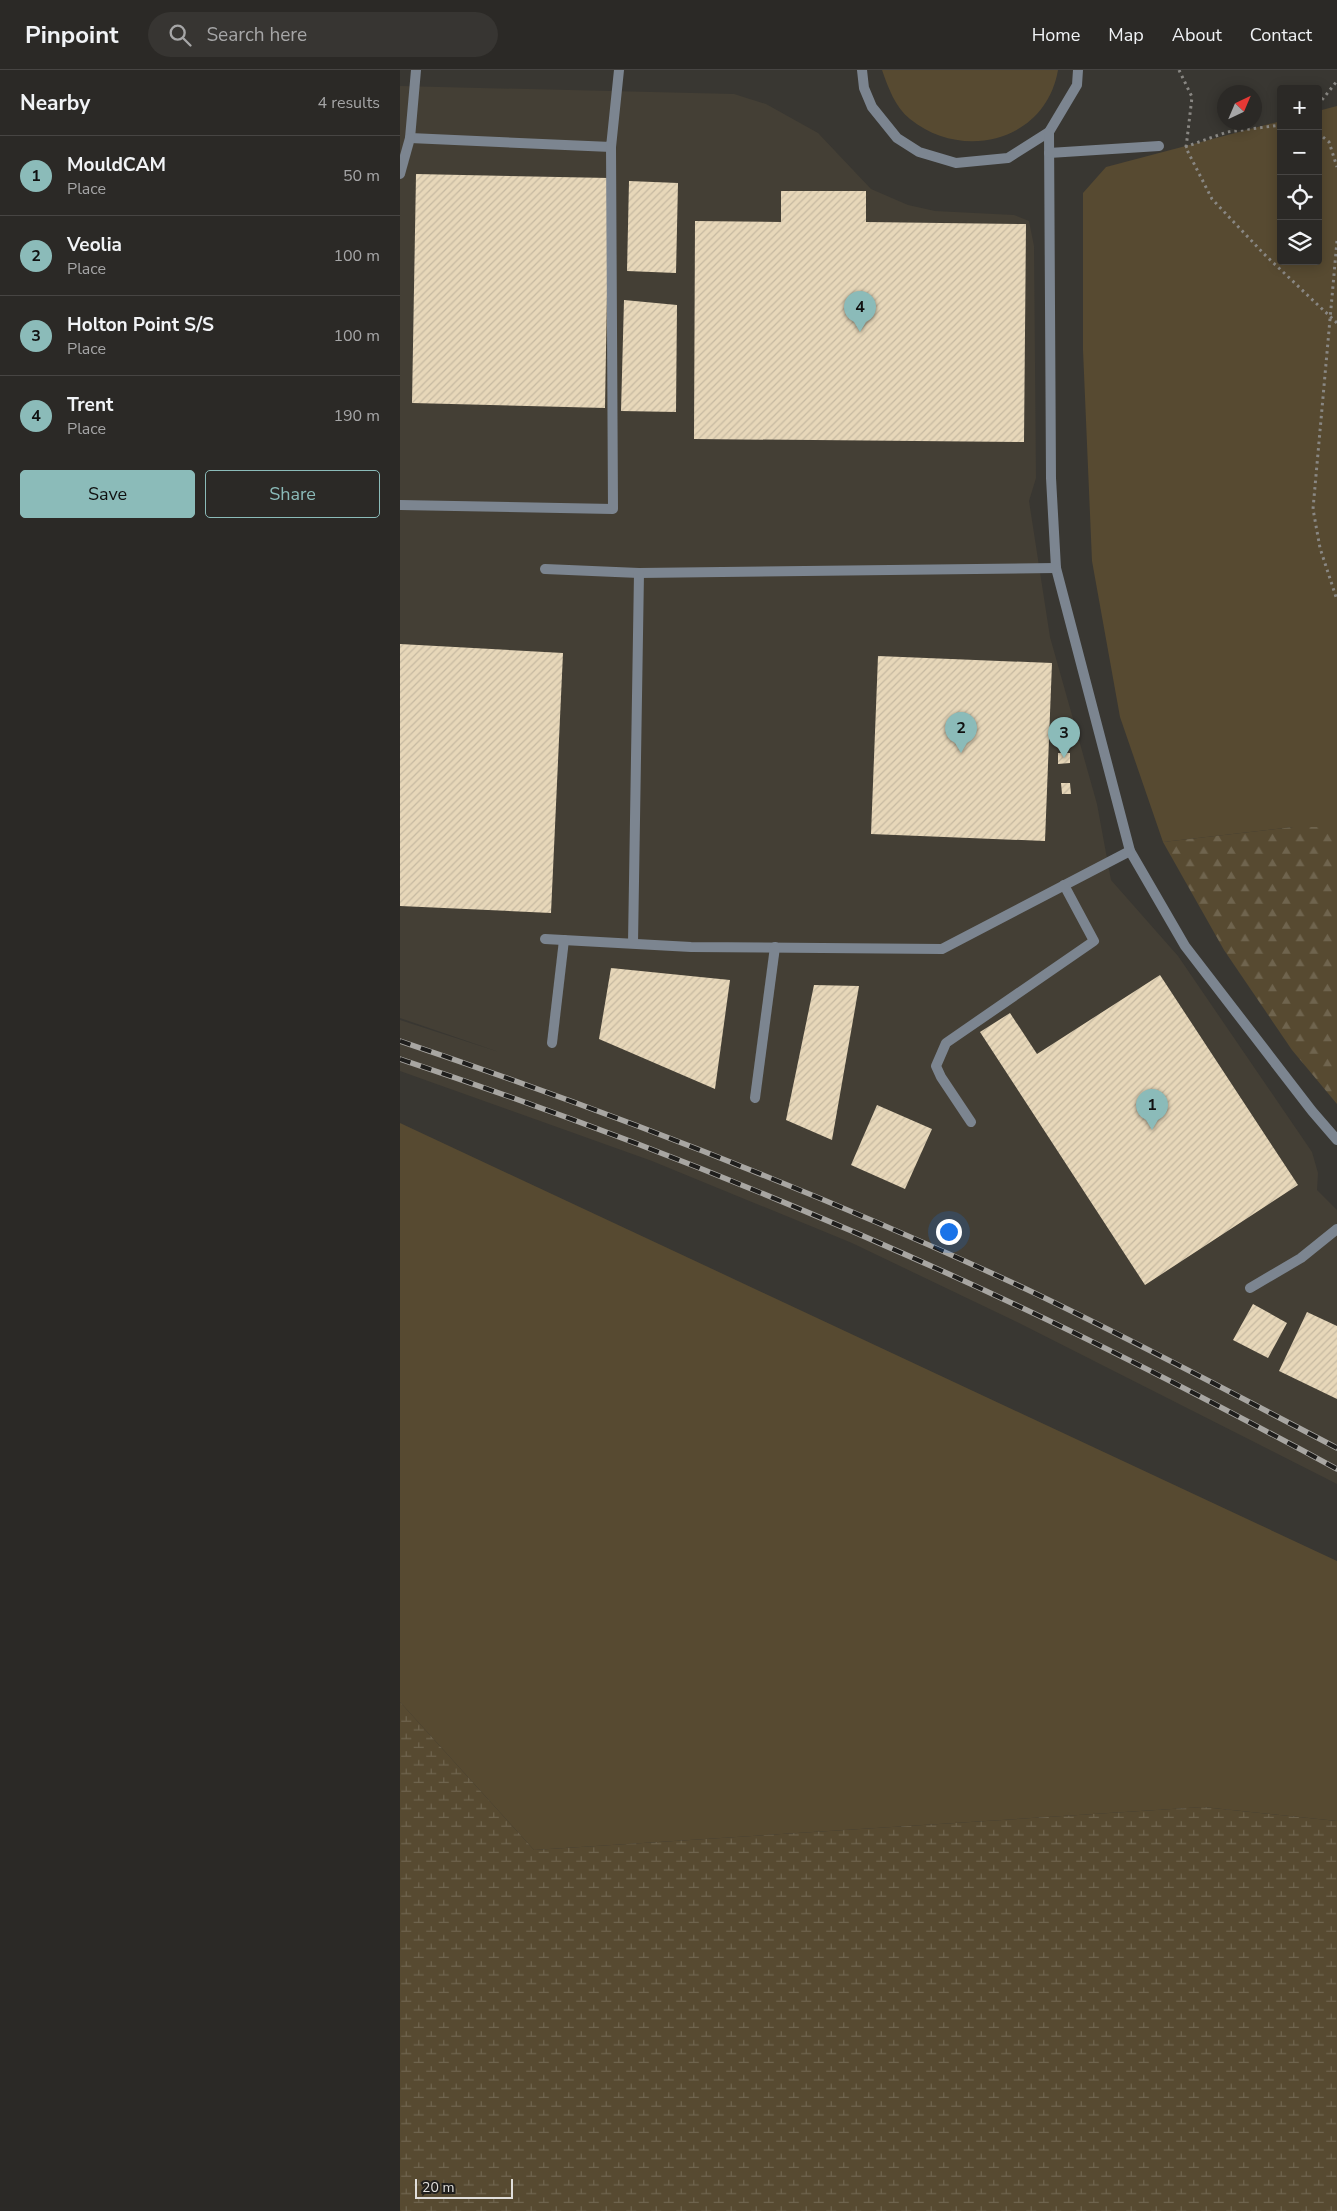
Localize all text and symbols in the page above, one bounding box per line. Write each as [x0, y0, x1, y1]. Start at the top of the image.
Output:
search box [148, 12, 498, 57]
text: Pinpoint [25, 19, 118, 51]
icon: search [166, 21, 194, 49]
text: Search here [206, 22, 307, 48]
text: Home [1032, 23, 1080, 47]
text: Map [1108, 23, 1144, 47]
text: About [1172, 23, 1222, 47]
text: Contact [1250, 23, 1312, 47]
north arrow [1217, 85, 1262, 130]
map controls [1277, 85, 1322, 265]
button: + [1277, 85, 1322, 130]
text: Nearby [20, 89, 90, 117]
text: 4 results [318, 92, 380, 114]
button: − [1277, 130, 1322, 175]
text: MouldCAM [67, 152, 166, 178]
text: 1 [31, 165, 41, 187]
text: 50 m [343, 165, 380, 187]
button: locate [1277, 175, 1322, 220]
text: Place [67, 178, 106, 200]
button: layers [1277, 220, 1322, 265]
text: Veolia [67, 232, 122, 258]
text: 2 [31, 245, 41, 267]
text: 100 m [333, 245, 380, 267]
text: Place [67, 258, 106, 280]
pin: 4 [844, 291, 876, 332]
text: Holton Point S/S [67, 312, 214, 338]
text: 3 [31, 325, 41, 347]
text: 100 m [333, 325, 380, 347]
text: Place [67, 338, 106, 360]
text: Trent [67, 392, 113, 418]
text: 4 [31, 405, 41, 427]
text: 190 m [333, 405, 380, 427]
text: Place [67, 418, 106, 440]
button: Save [20, 470, 195, 518]
button: Share [205, 470, 380, 518]
pin: 2 [945, 712, 977, 753]
pin: 3 [1048, 717, 1080, 758]
pin: 1 [1136, 1089, 1168, 1130]
your location [936, 1219, 962, 1245]
scale bar [415, 2176, 512, 2199]
text: 20 m [422, 2178, 454, 2197]

